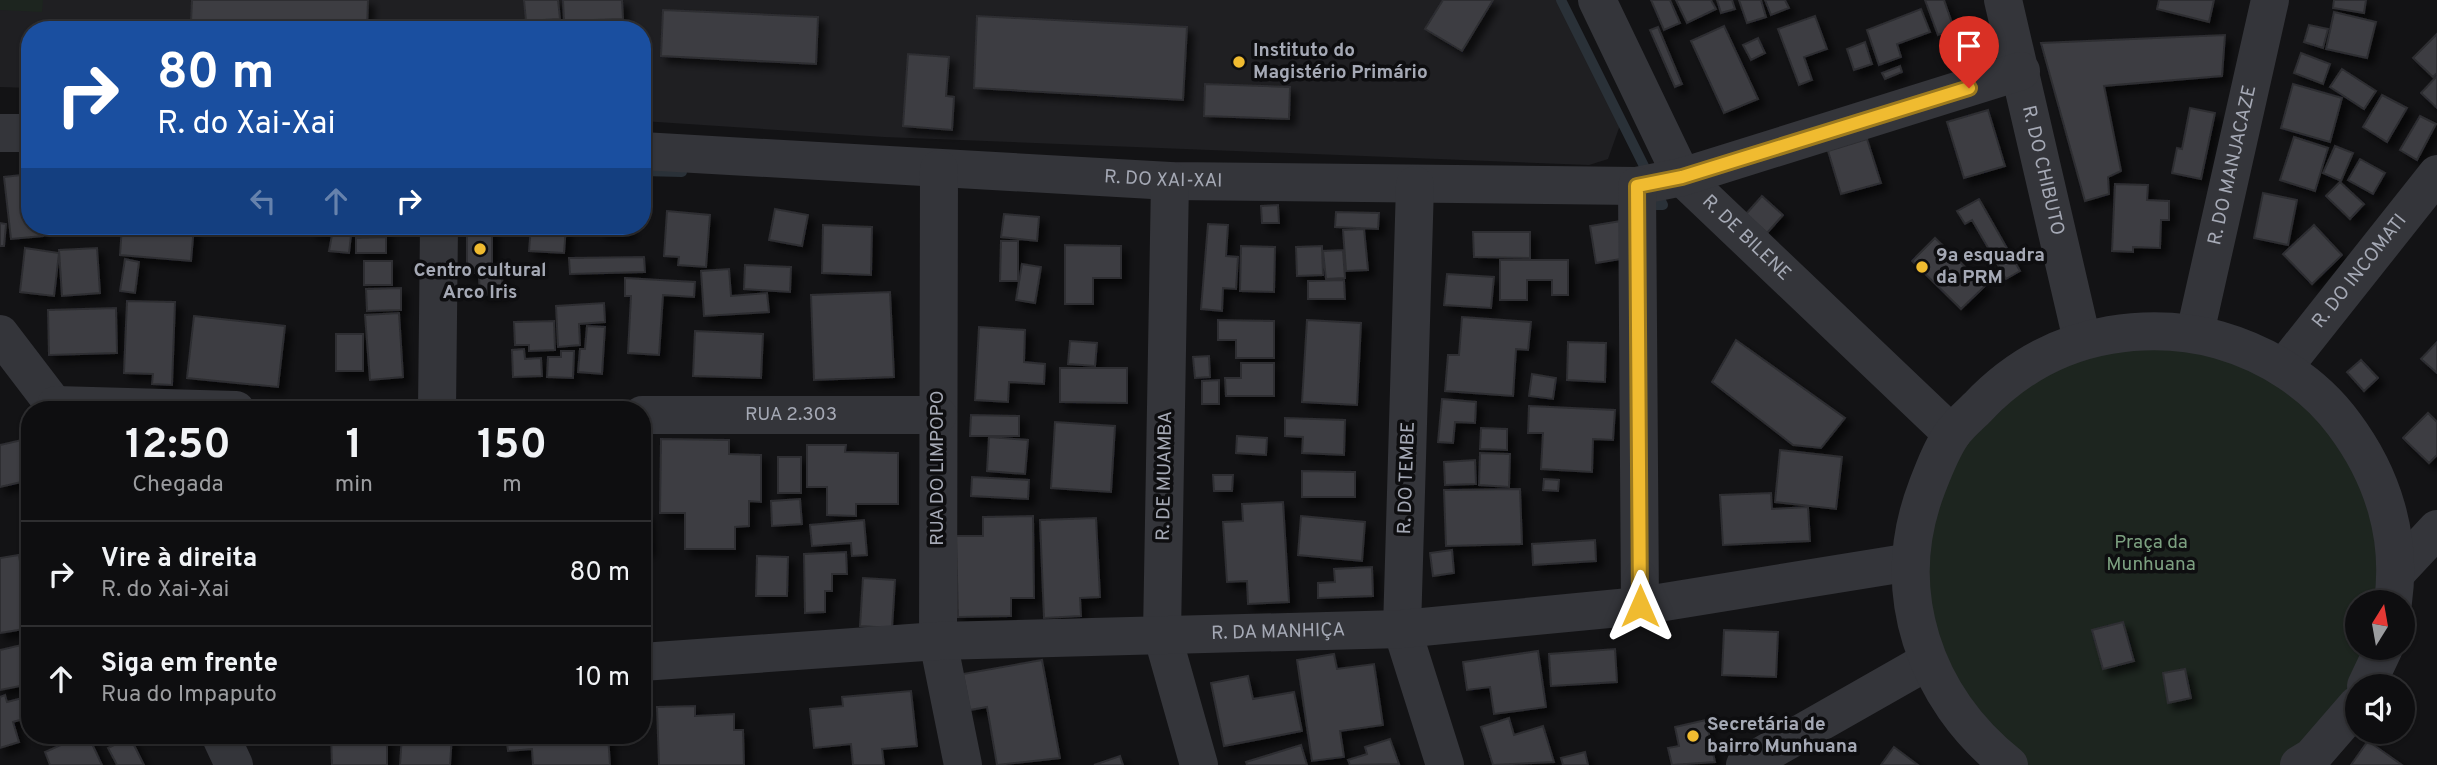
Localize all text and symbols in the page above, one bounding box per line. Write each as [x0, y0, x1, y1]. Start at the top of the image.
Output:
pin [1939, 16, 1999, 88]
icon: arrive [1950, 27, 1988, 65]
place label: Instituto do Magistério Primário [1253, 39, 1428, 85]
text: 80 m [157, 44, 274, 106]
icon: right [42, 49, 133, 140]
marker: Instituto do Magistério Primário [1231, 54, 1247, 70]
street label: R. DO MANJACAZE [2203, 83, 2262, 248]
street label: R. DO CHIBUTO [2016, 103, 2069, 238]
text: R. do Xai-Xai [157, 105, 336, 145]
street label: R. DO XAI-XAI [1103, 165, 1223, 194]
icon: left [244, 182, 282, 220]
icon: ahead [317, 182, 355, 220]
icon: right [390, 182, 428, 220]
street label: R. DE BILENE [1697, 190, 1796, 286]
street label: R. DO INCOMATI [2307, 209, 2412, 333]
marker: Centro cultural Arco Iris [472, 241, 488, 257]
place label: 9a esquadra da PRM [1936, 244, 2045, 290]
place label: Centro cultural Arco Iris [413, 259, 547, 305]
marker: 9a esquadra da PRM [1914, 259, 1930, 275]
street label: RUA DO LIMPOPO [926, 390, 950, 546]
street label: RUA 2.303 [745, 403, 837, 427]
street label: R. DE MUAMBA [1152, 411, 1178, 541]
text: 12:50 [125, 420, 231, 473]
text: 1 [346, 420, 362, 473]
text: 150 [477, 420, 547, 473]
street label: R. DO TEMBE [1393, 421, 1421, 535]
text: Chegada [132, 471, 224, 500]
text: min [335, 471, 373, 500]
text: m [502, 471, 522, 500]
park label: Praça da Munhuana [2106, 531, 2196, 577]
text: Vire à direita [101, 543, 257, 576]
icon: right [42, 555, 80, 593]
text: 80 m [570, 557, 630, 590]
position arrow [1603, 569, 1677, 643]
text: R. do Xai-Xai [101, 576, 229, 605]
north arrow [2345, 590, 2415, 660]
map controls [2345, 590, 2415, 744]
street label: R. DA MANHIÇA [1211, 618, 1345, 646]
text: Siga em frente [101, 648, 278, 681]
icon: ahead [42, 660, 80, 698]
text: 10 m [575, 662, 630, 695]
button: sound [2345, 674, 2415, 744]
text: Rua do Impaputo [101, 681, 277, 710]
place label: Secretária de bairro Munhuana [1707, 713, 1858, 759]
marker: Secretária de bairro Munhuana [1685, 728, 1701, 744]

